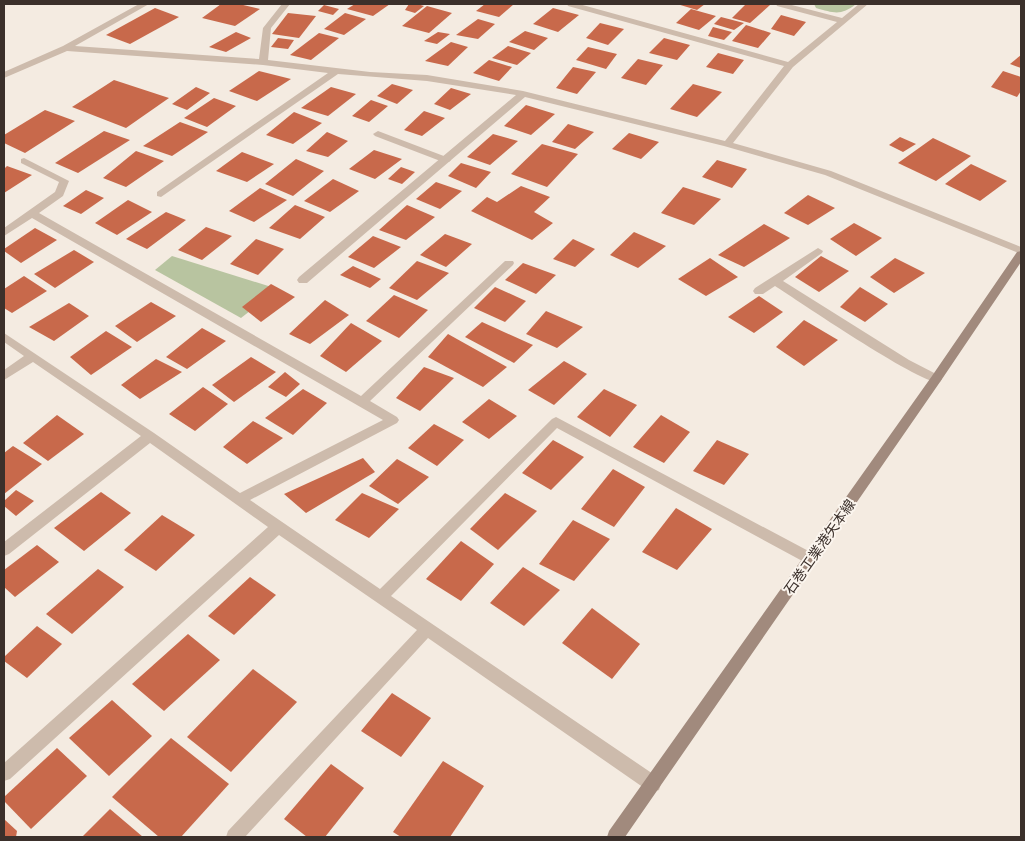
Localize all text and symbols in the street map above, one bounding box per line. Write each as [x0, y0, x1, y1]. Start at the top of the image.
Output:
street label: 石巻工業港矢本線 [781, 496, 859, 598]

